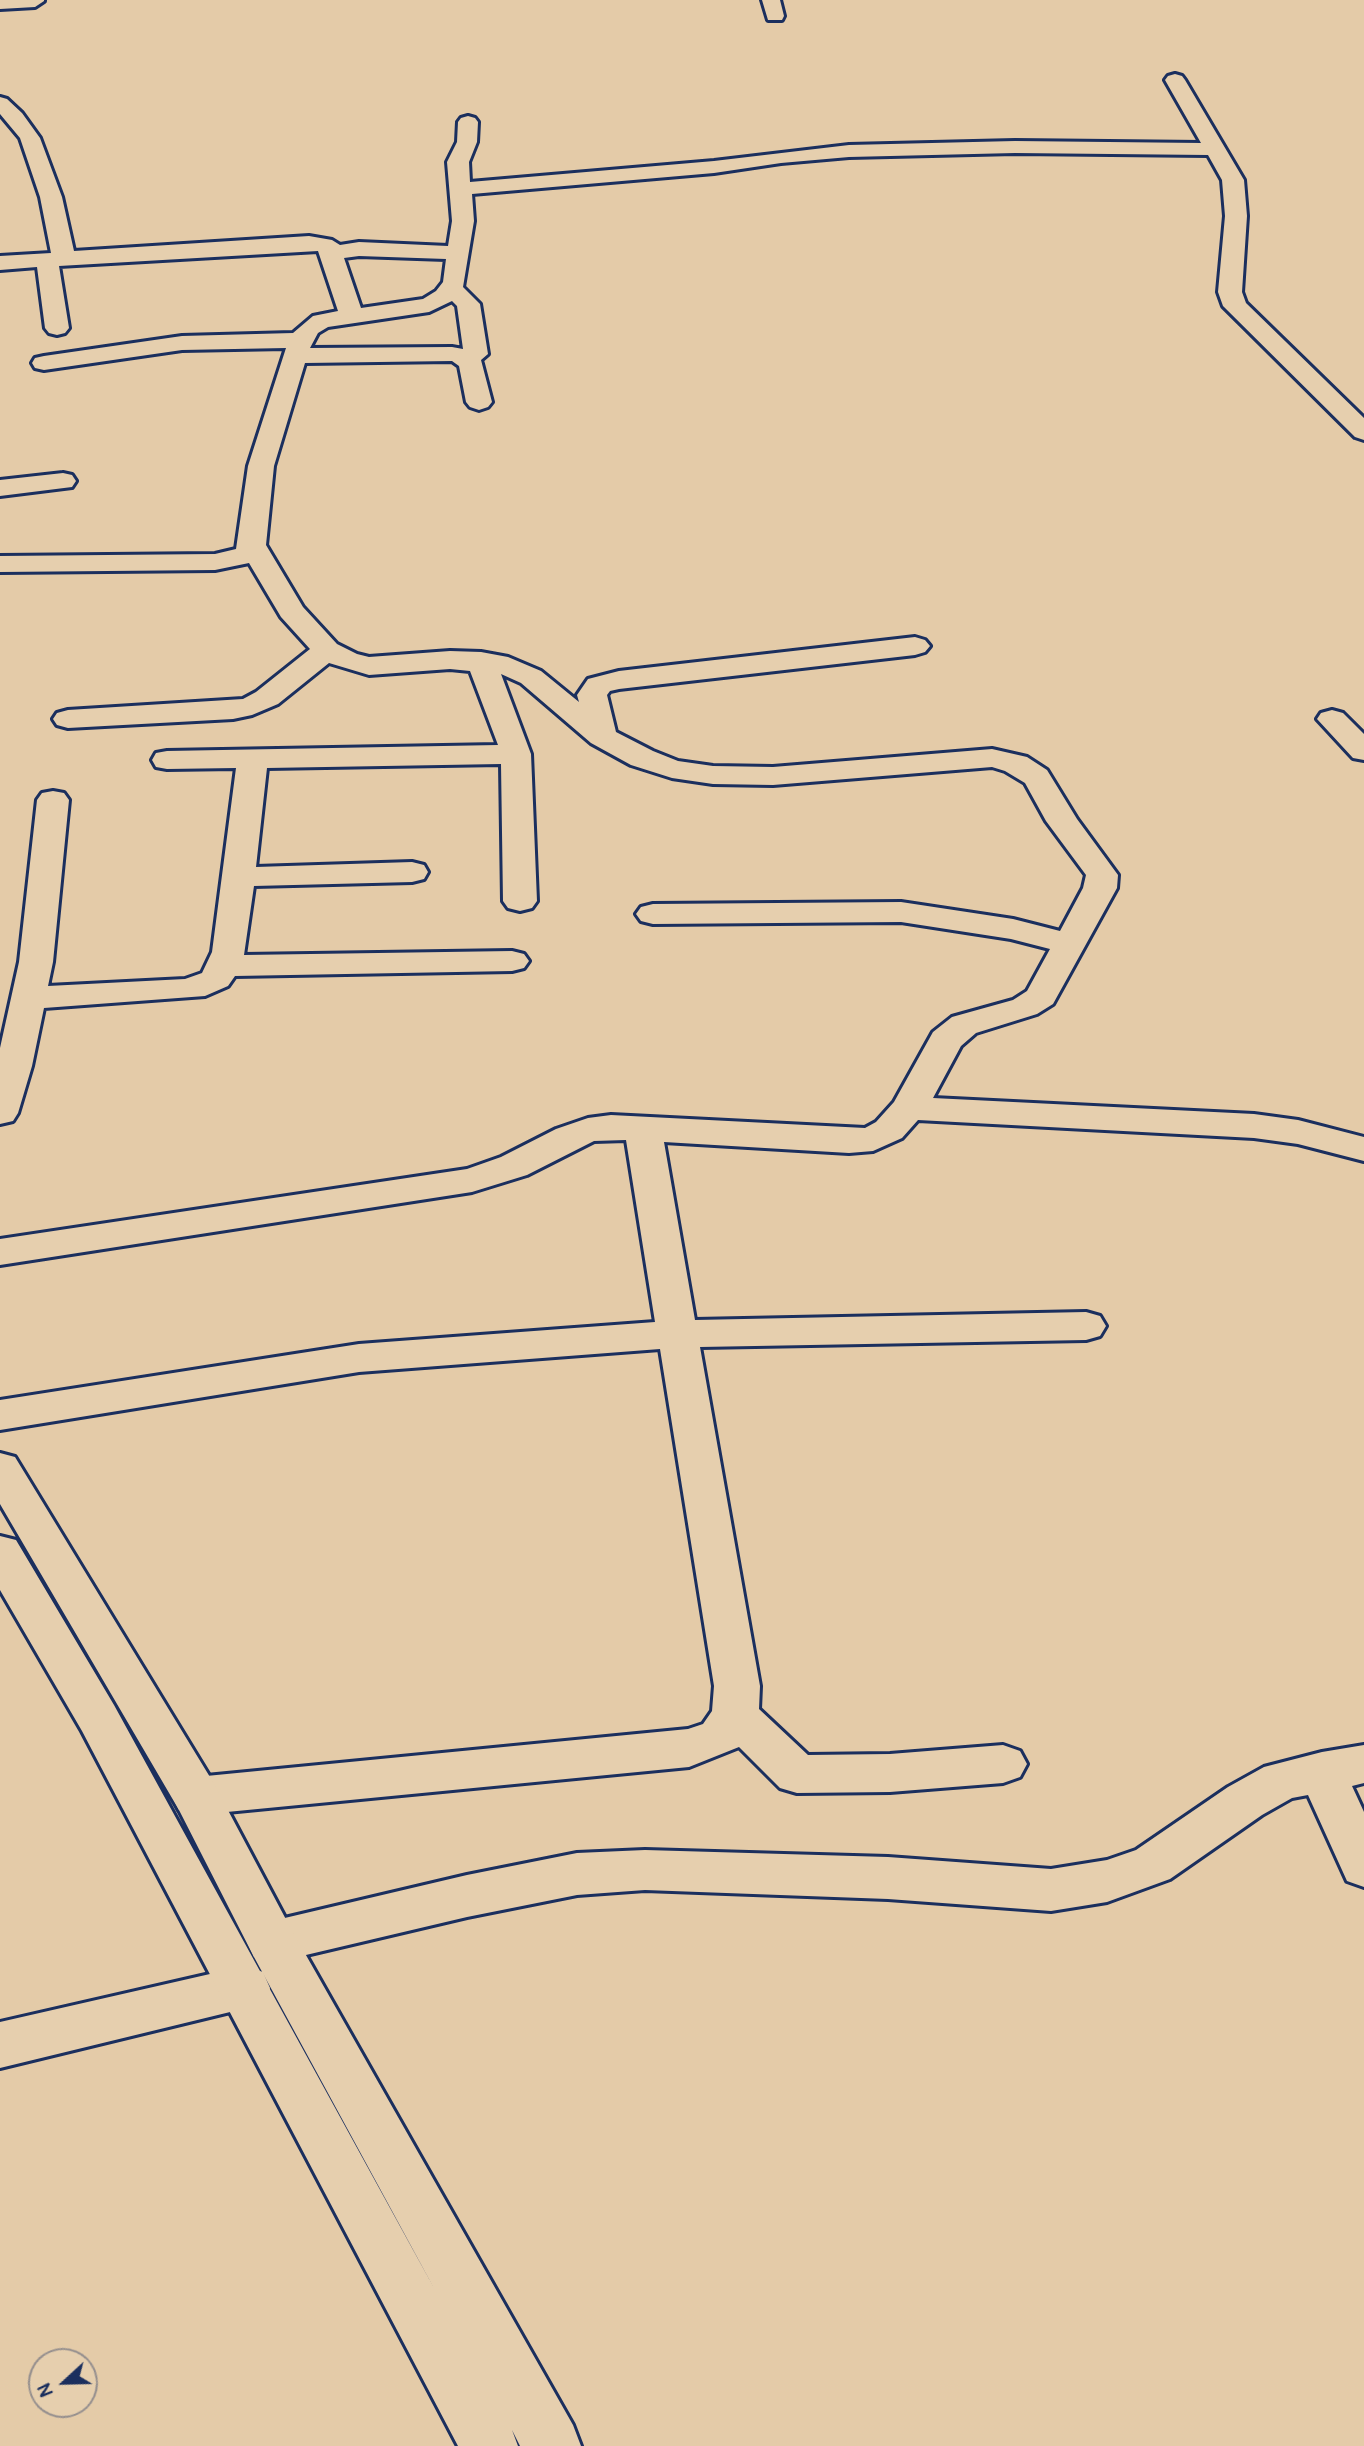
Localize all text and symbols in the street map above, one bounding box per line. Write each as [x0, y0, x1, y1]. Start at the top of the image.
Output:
north arrow [28, 2348, 98, 2418]
text: N [32, 2380, 59, 2401]

